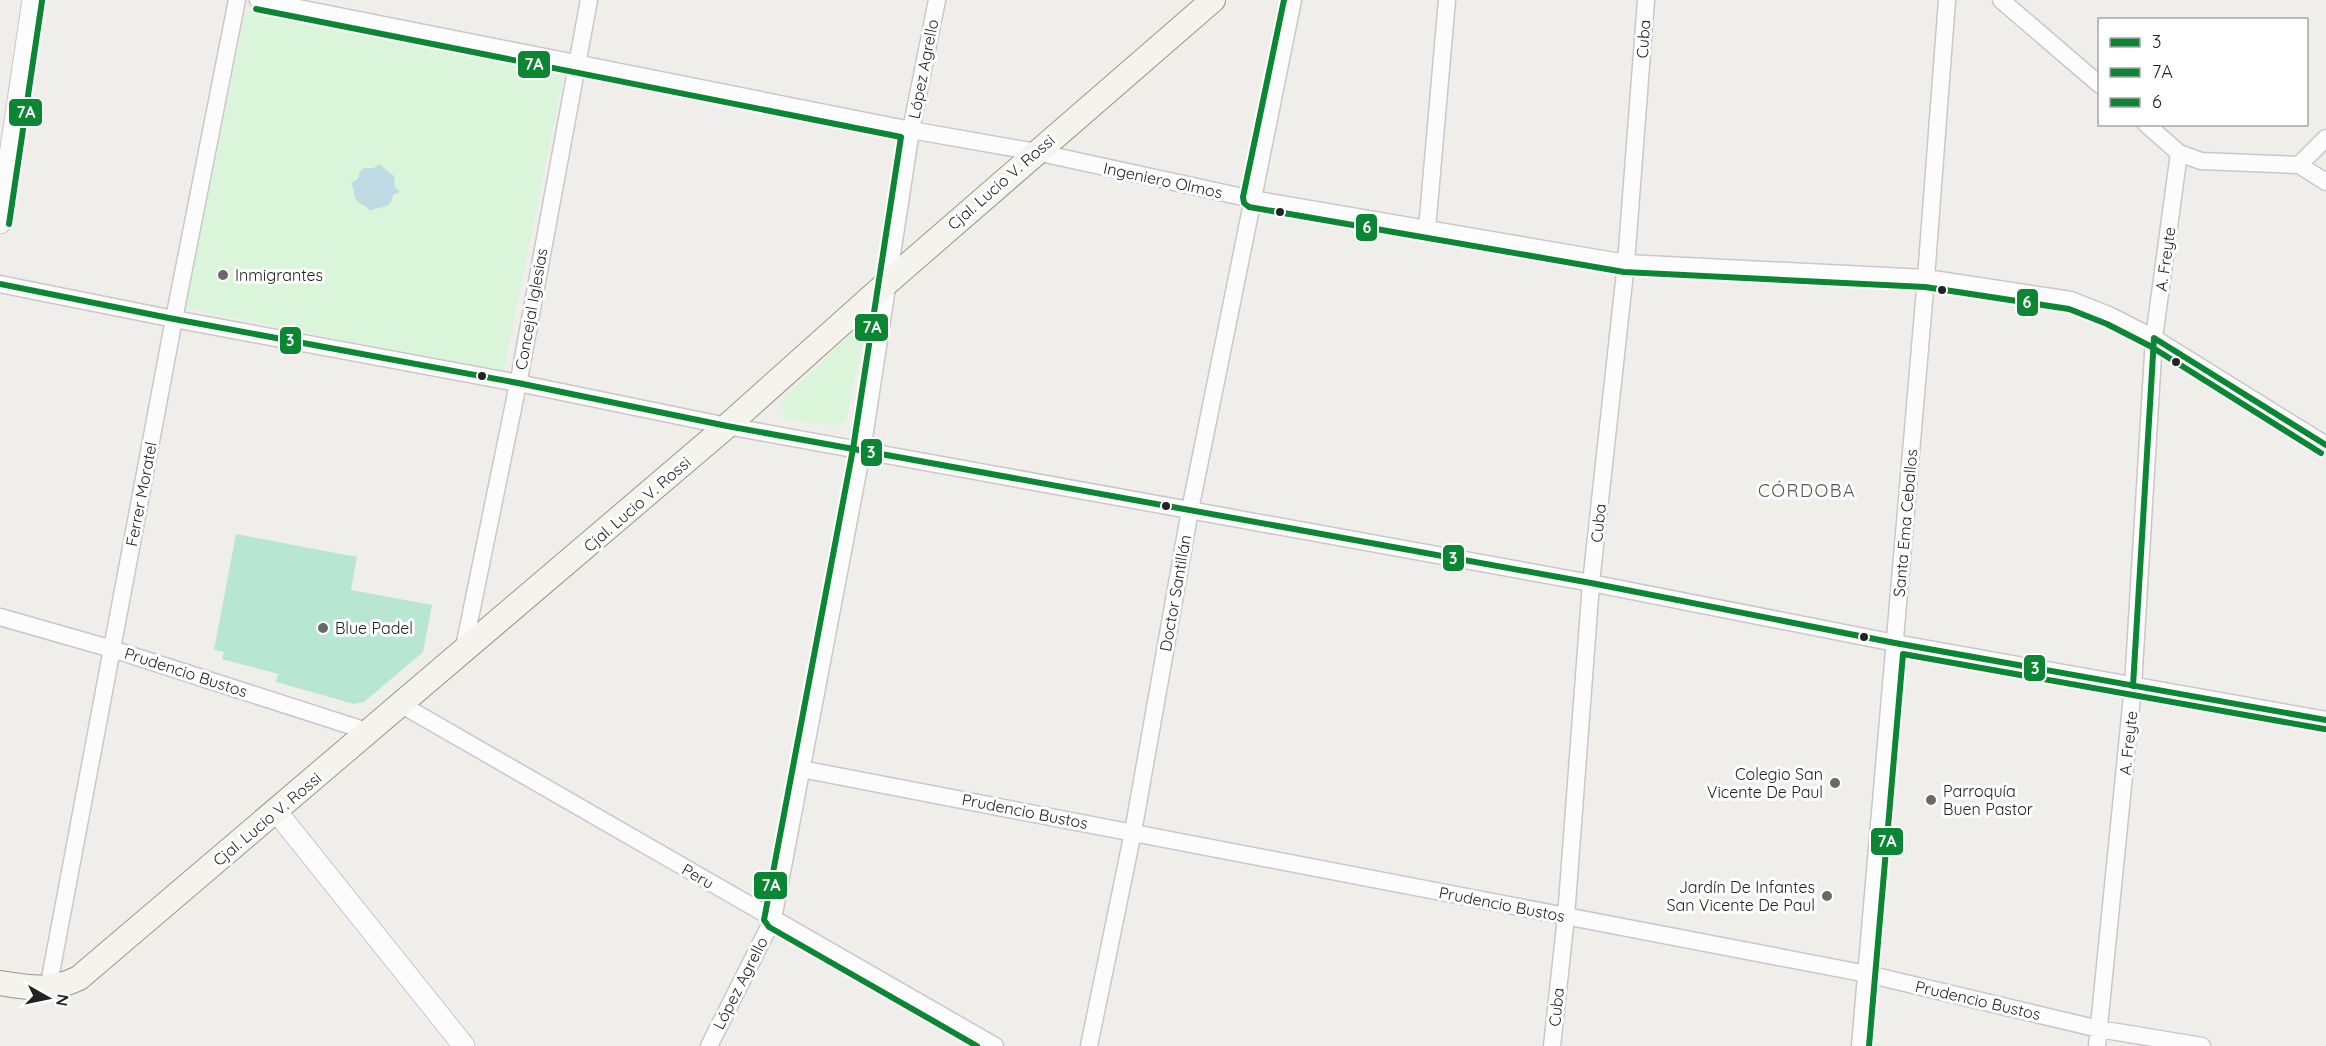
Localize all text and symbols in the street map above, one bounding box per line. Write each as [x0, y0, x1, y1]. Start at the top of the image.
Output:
street label: López Agrello [904, 18, 942, 120]
legend [2098, 18, 2308, 126]
street label: Cuba [1632, 19, 1654, 59]
text: 3 [2152, 30, 2161, 53]
line badge: 7A [517, 50, 551, 79]
text: 7A [524, 54, 544, 74]
text: 7A [2152, 60, 2173, 83]
text: 6 [2152, 90, 2162, 113]
line badge: 7A [8, 98, 43, 127]
text: 7A [16, 102, 36, 122]
street label: Cjal. Lucio V. Rossi [943, 130, 1059, 234]
street label: Ingeniero Olmos [1102, 158, 1224, 202]
unlabelled marker [1274, 206, 1286, 218]
line badge: 6 [1355, 213, 1378, 242]
text: 6 [1363, 217, 1372, 237]
street label: A. Freyte [2151, 226, 2179, 292]
street label: Concejal Iglesias [510, 246, 552, 372]
place label: Inmigrantes [235, 265, 323, 285]
marker: Inmigrantes [216, 268, 230, 282]
unlabelled marker [1936, 284, 1948, 296]
line badge: 6 [2016, 288, 2039, 317]
text: 6 [2023, 292, 2032, 312]
line badge: 7A [854, 313, 889, 342]
text: 7A [862, 317, 882, 337]
line badge: 3 [279, 326, 302, 355]
text: 3 [286, 330, 294, 350]
unlabelled marker [2170, 356, 2182, 368]
unlabelled marker [476, 370, 488, 382]
line badge: 3 [860, 438, 883, 467]
street label: Ferrer Moratel [121, 440, 161, 548]
text: 3 [867, 442, 875, 462]
street label: Santa Ema Ceballos [1889, 448, 1921, 598]
street label: Cjal. Lucio V. Rossi [579, 452, 695, 556]
district label: CÓRDOBA [1758, 479, 1856, 502]
unlabelled marker [1160, 500, 1172, 512]
street label: Cuba [1586, 503, 1610, 543]
street label: Doctor Santillán [1155, 533, 1195, 653]
line badge: 3 [1442, 544, 1465, 572]
text: 3 [1449, 548, 1457, 568]
place label: Blue Padel [335, 618, 413, 638]
marker: Blue Padel [316, 621, 330, 635]
unlabelled marker [1858, 631, 1870, 643]
street label: Prudencio Bustos [122, 643, 250, 701]
line badge: 3 [2023, 654, 2046, 682]
text: 3 [2031, 658, 2039, 678]
street label: A. Freyte [2115, 710, 2141, 776]
place label: Colegio San Vicente De Paul [1707, 764, 1823, 802]
street label: Cjal. Lucio V. Rossi [209, 768, 325, 870]
marker: Colegio San Vicente De Paul [1828, 776, 1842, 790]
place label: Parroquía Buen Pastor [1943, 781, 2033, 819]
street label: Prudencio Bustos [960, 789, 1090, 833]
marker: Parroquía Buen Pastor [1924, 793, 1938, 807]
line badge: 7A [1870, 827, 1904, 856]
text: 7A [1877, 831, 1897, 851]
street label: Peru [678, 859, 718, 893]
line badge: 7A [753, 871, 788, 900]
text: 7A [761, 875, 781, 895]
place label: Jardín De Infantes San Vicente De Paul [1666, 877, 1815, 915]
street label: Prudencio Bustos [1437, 882, 1567, 926]
marker: Jardín De Infantes San Vicente De Paul [1820, 889, 1834, 903]
street label: López Agrello [708, 933, 772, 1033]
north arrow [18, 968, 78, 1028]
street label: Prudencio Bustos [1913, 976, 2043, 1024]
street label: Cuba [1544, 987, 1568, 1027]
text: N [52, 993, 74, 1008]

